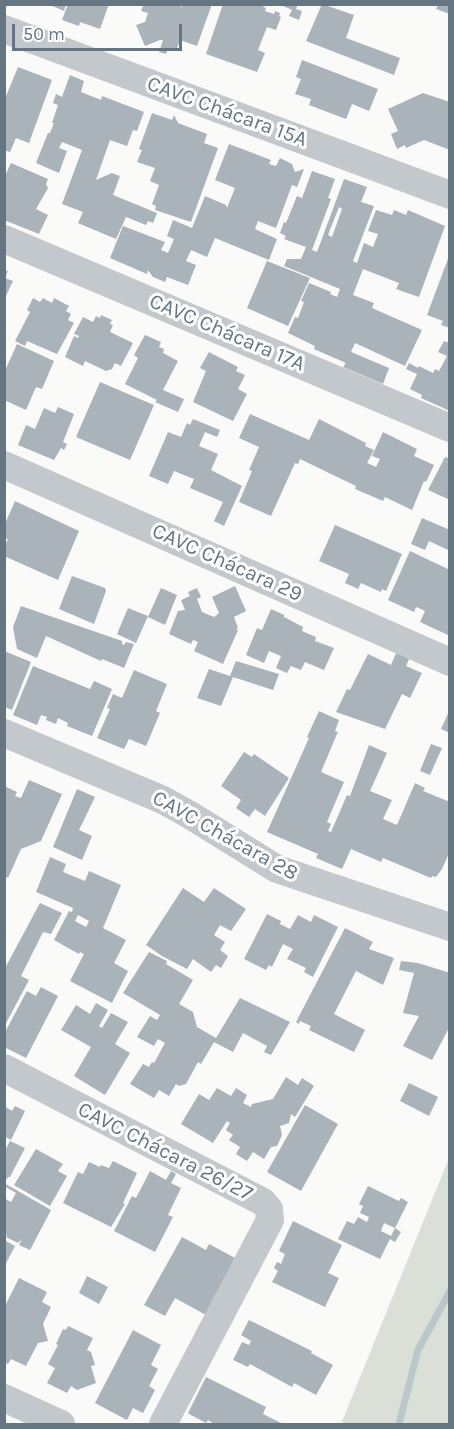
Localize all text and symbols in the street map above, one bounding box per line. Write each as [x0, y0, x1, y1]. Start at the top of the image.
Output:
scale bar [15, 12, 184, 50]
text: 50 m [23, 23, 65, 45]
street label: CAVC Chácara 15A [144, 71, 310, 153]
street label: CAVC Chácara 17A [146, 289, 308, 377]
street label: CAVC Chácara 29 [148, 519, 306, 607]
street label: CAVC Chácara 28 [148, 786, 302, 886]
street label: CAVC Chácara 26/27 [73, 1097, 257, 1207]

